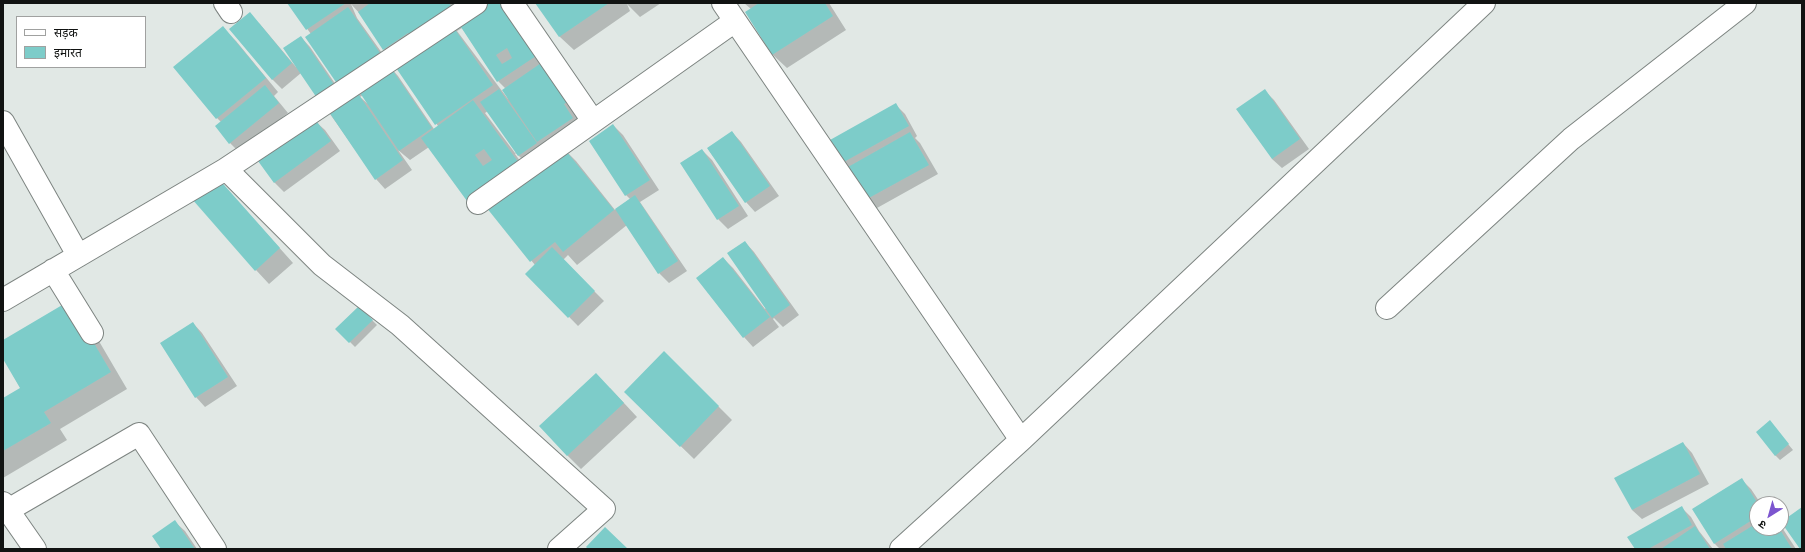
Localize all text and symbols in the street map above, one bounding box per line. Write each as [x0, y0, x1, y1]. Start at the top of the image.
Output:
legend [16, 16, 146, 68]
text: सड़क [54, 24, 78, 41]
text: इमारत [54, 44, 82, 61]
north arrow [1749, 496, 1789, 536]
text: उ [1755, 517, 1769, 533]

